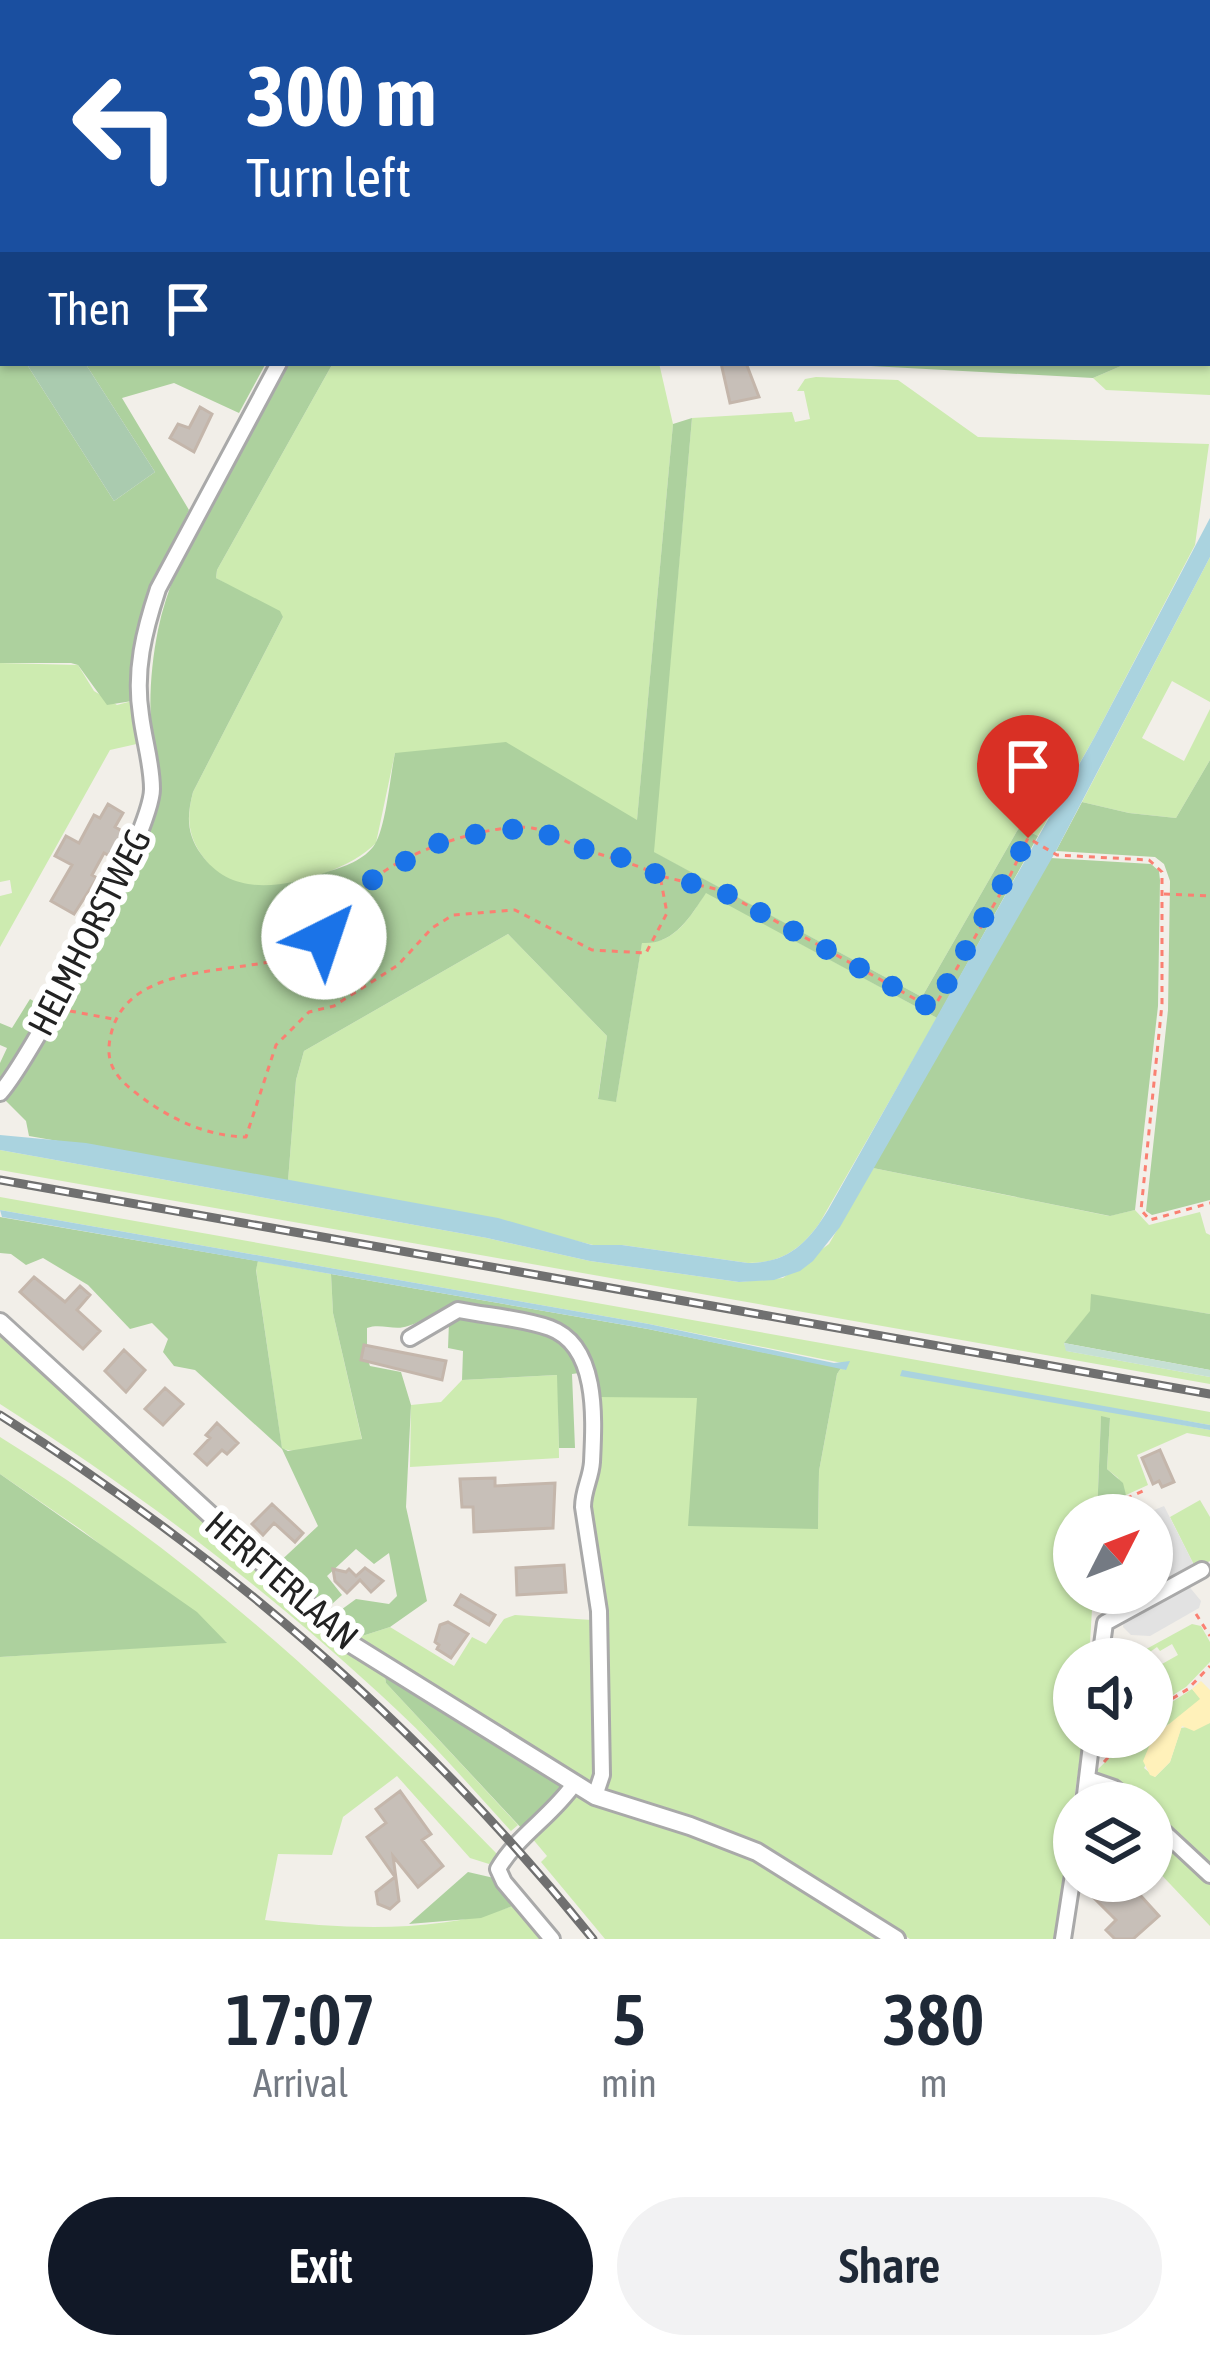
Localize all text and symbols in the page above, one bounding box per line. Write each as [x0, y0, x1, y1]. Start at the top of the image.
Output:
icon: left [48, 48, 204, 204]
text: 300 m [246, 48, 436, 144]
text: Turn left [246, 147, 411, 208]
icon: arrive [155, 276, 221, 342]
text: Then [48, 283, 131, 335]
pin [977, 715, 1079, 838]
icon: arrive [995, 733, 1061, 799]
street label: HELMHORSTWEG [19, 822, 159, 1042]
position arrow [261, 874, 387, 1000]
north arrow [1053, 1494, 1173, 1614]
map controls [1053, 1494, 1173, 1902]
street label: HERFTERLAAN [197, 1502, 367, 1658]
button: sound [1053, 1638, 1173, 1758]
button: layers [1053, 1782, 1173, 1902]
text: 17:07 [226, 1978, 375, 2060]
text: 5 [612, 1978, 646, 2060]
text: 380 [883, 1978, 984, 2060]
text: Arrival [253, 2061, 348, 2105]
text: min [601, 2061, 657, 2105]
text: m [919, 2061, 948, 2105]
button: Exit [48, 2197, 593, 2335]
button: Share [617, 2197, 1162, 2335]

